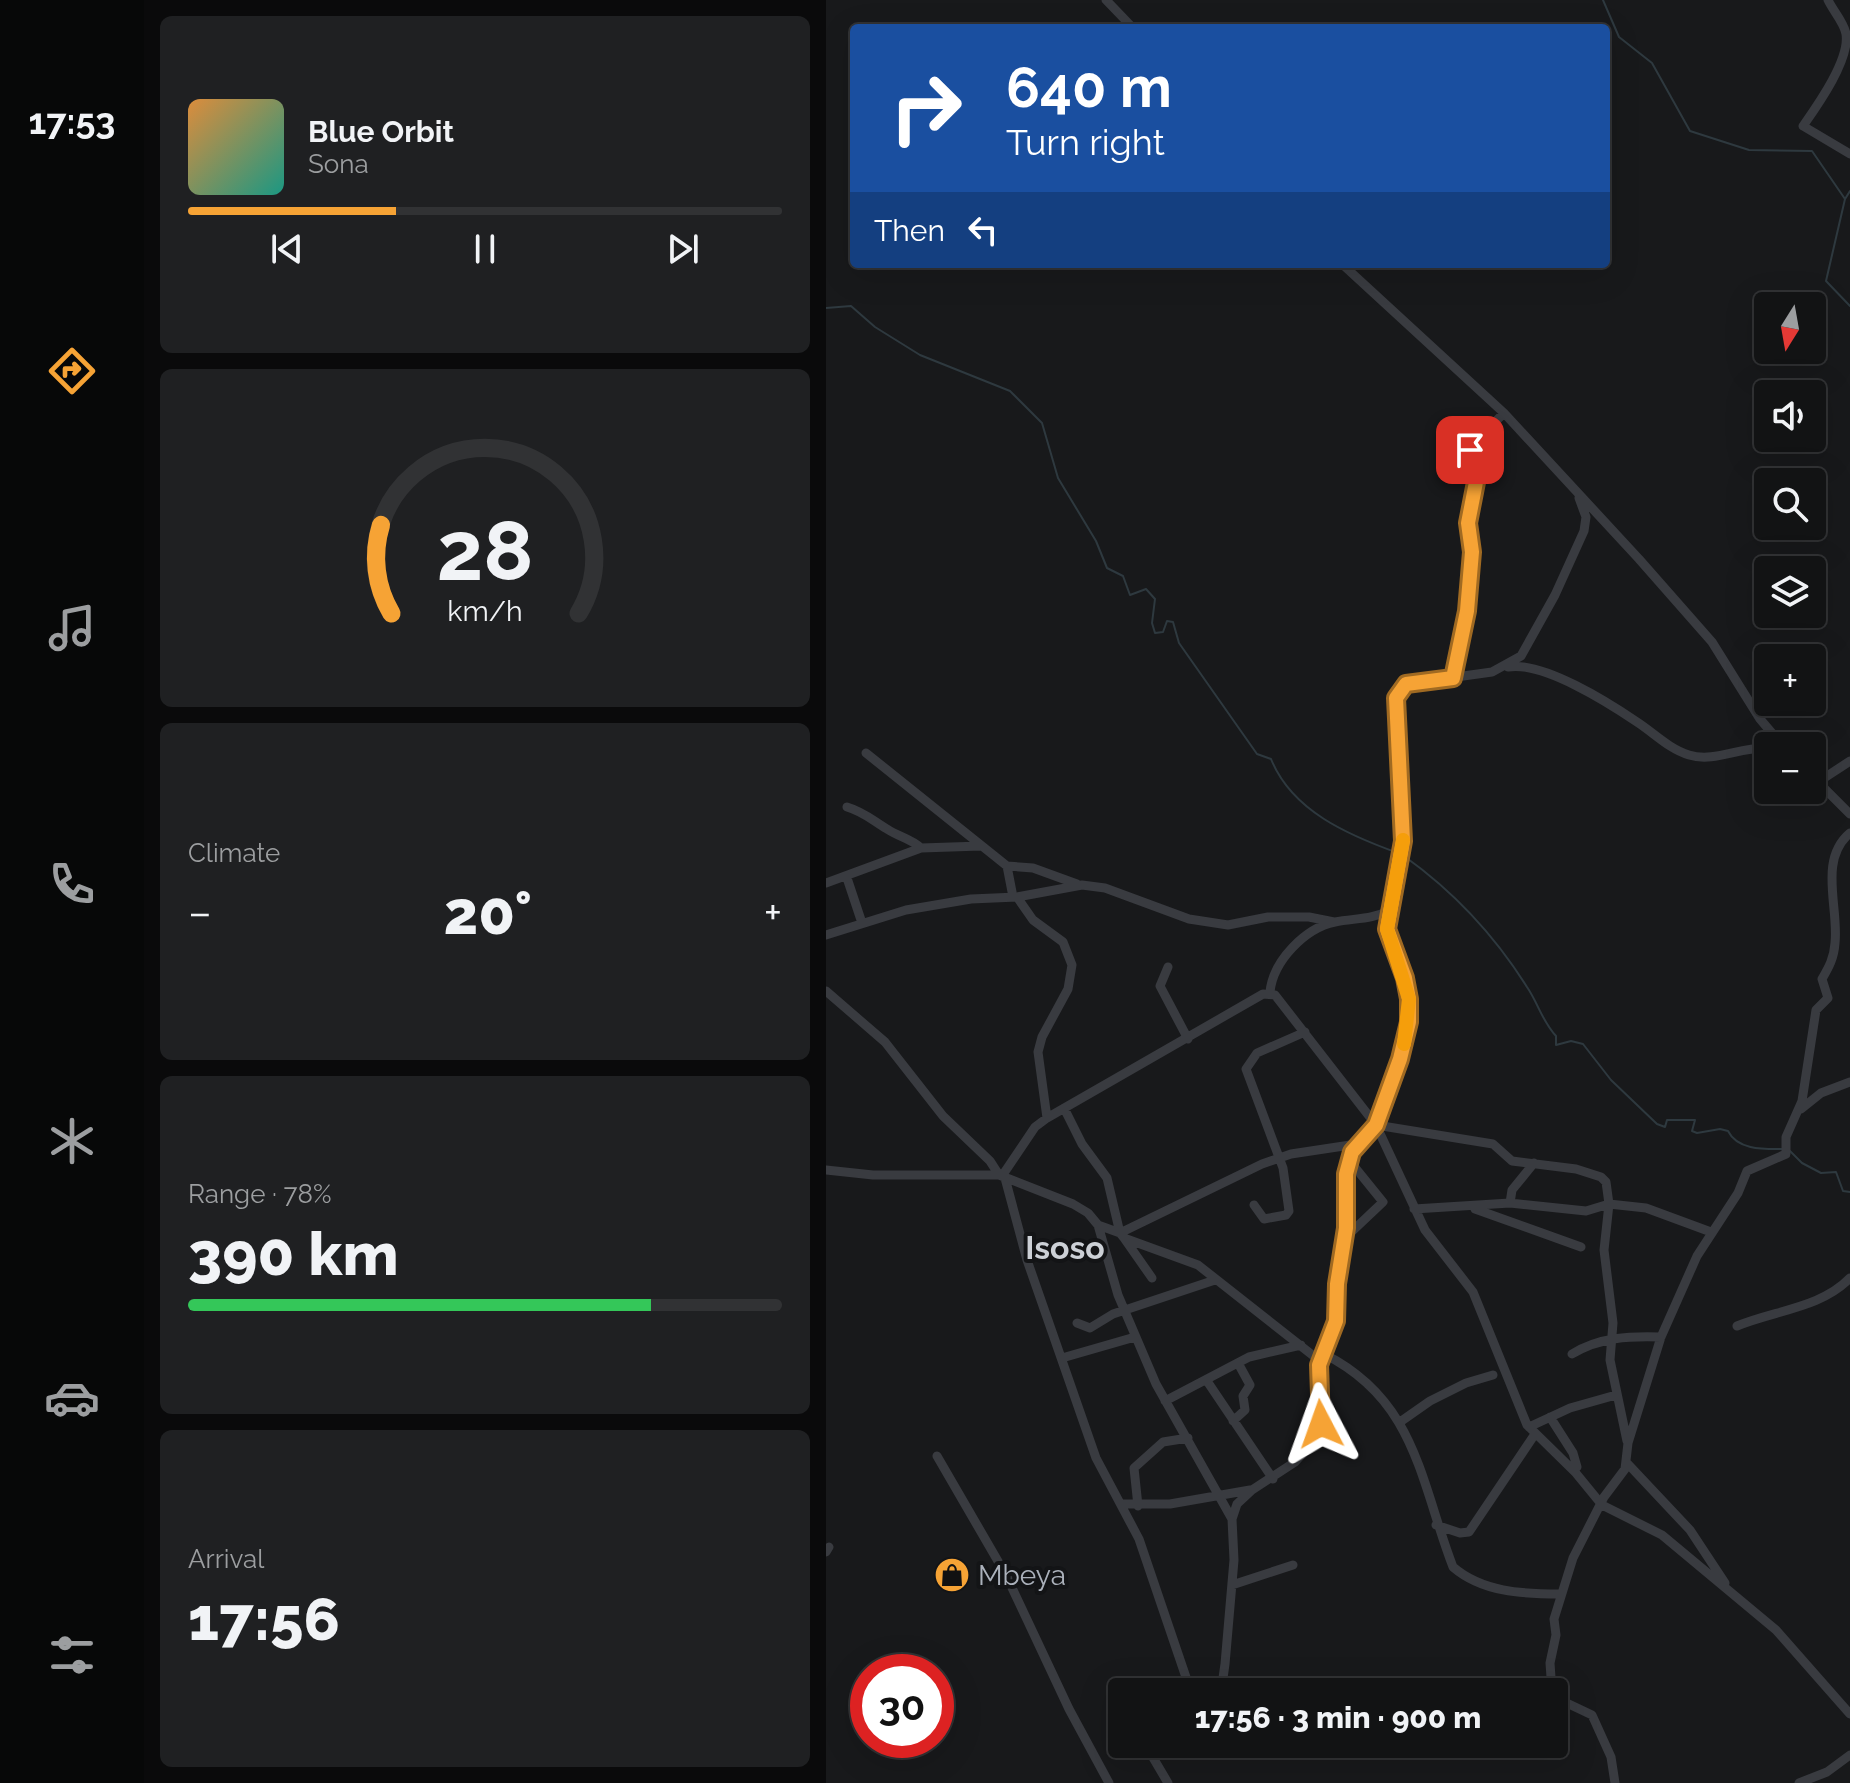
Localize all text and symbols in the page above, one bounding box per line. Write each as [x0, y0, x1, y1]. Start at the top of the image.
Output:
text: 640 m [1006, 54, 1172, 120]
icon: right [874, 56, 978, 160]
text: 17:53 [29, 100, 115, 142]
text: Blue Orbit [308, 114, 454, 149]
text: Turn right [1006, 121, 1165, 163]
text: Sona [308, 149, 369, 179]
icon: left [961, 208, 1005, 252]
text: Then [874, 213, 945, 248]
icon: previous [265, 227, 309, 271]
icon: pause [463, 227, 507, 271]
icon: next [661, 227, 705, 271]
north arrow [1754, 292, 1826, 364]
map controls [1754, 292, 1826, 804]
icon: directions [44, 343, 100, 399]
button: sound [1754, 380, 1826, 452]
pin [1436, 416, 1504, 484]
icon: arrive [1448, 428, 1492, 472]
button: search [1754, 468, 1826, 540]
text: 28 [436, 502, 534, 599]
button: layers [1754, 556, 1826, 628]
text: km/h [447, 594, 523, 628]
icon: music [44, 600, 100, 656]
button: + [1754, 644, 1826, 716]
button: − [1754, 732, 1826, 804]
text: Climate [188, 838, 280, 868]
icon: phone [44, 856, 100, 912]
text: 20° [444, 878, 532, 948]
text: − [188, 887, 212, 938]
text: + [764, 887, 782, 938]
icon: climate [44, 1113, 100, 1169]
text: Range · 78% [188, 1179, 332, 1209]
text: 390 km [188, 1219, 399, 1289]
district label: Isoso [1025, 1229, 1105, 1266]
icon: car [44, 1370, 100, 1426]
position arrow [1279, 1382, 1363, 1466]
text: Arrival [188, 1544, 264, 1574]
shop icon: Mbeya [933, 1556, 971, 1594]
place label: Mbeya [978, 1559, 1066, 1592]
text: 17:56 [188, 1584, 340, 1654]
icon: filters [44, 1627, 100, 1683]
speed limit sign: 30 [850, 1654, 954, 1758]
text: 17:56 · 3 min · 900 m [1195, 1700, 1481, 1735]

